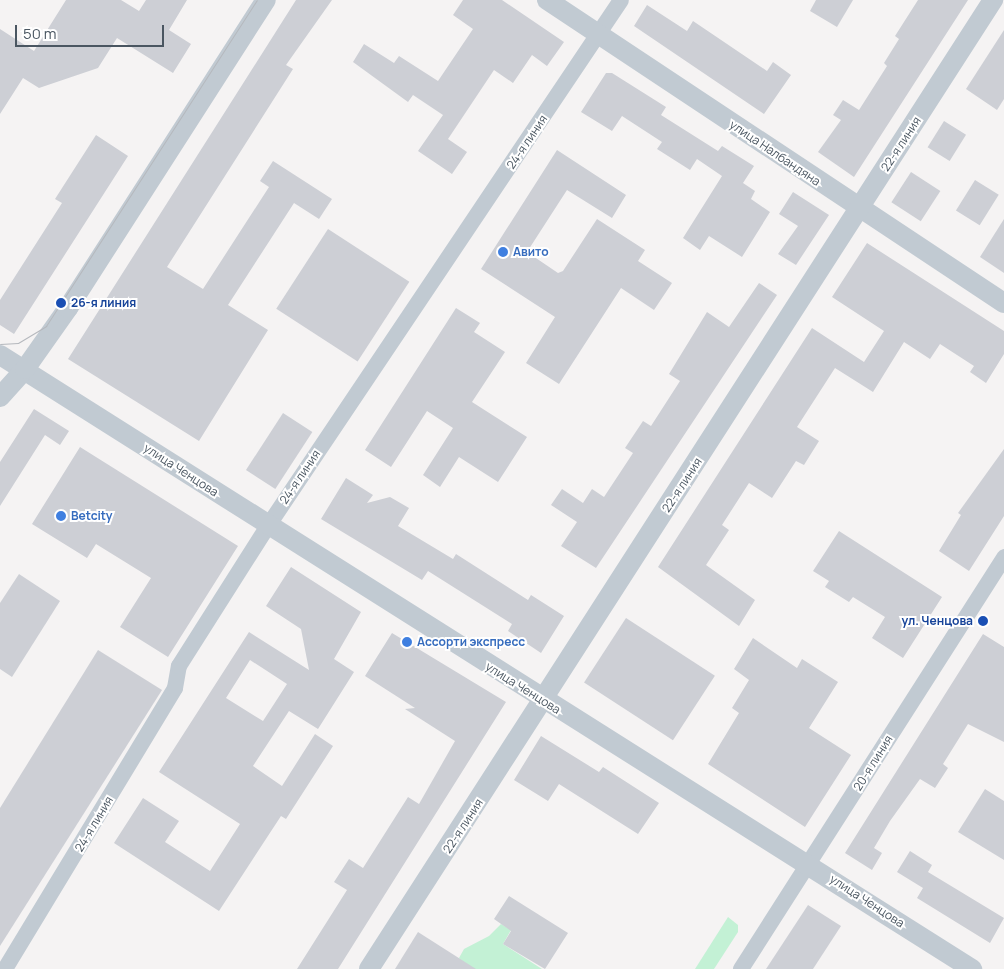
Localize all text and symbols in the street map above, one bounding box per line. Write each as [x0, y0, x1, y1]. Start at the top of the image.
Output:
scale bar [18, 15, 166, 47]
text: 50 m [23, 23, 57, 44]
street label: 24-я линия [504, 112, 550, 172]
street label: 22-я линия [878, 114, 924, 174]
street label: улица Налбандяна [727, 117, 823, 189]
place label: Авито [513, 245, 549, 259]
marker: Авито [497, 246, 509, 258]
place label: 26-я линия [71, 296, 136, 310]
marker: 26-я линия [55, 297, 67, 309]
street label: улица Ченцова [141, 441, 221, 499]
street label: 24-я линия [277, 447, 323, 507]
street label: 22-я линия [659, 455, 705, 515]
place label: Betcity [71, 509, 112, 523]
marker: Betcity [55, 510, 67, 522]
place label: ул. Ченцова [902, 614, 973, 628]
marker: ул. Ченцова [977, 615, 989, 627]
place label: Ассорти экспресс [417, 635, 525, 649]
marker: Ассорти экспресс [401, 636, 413, 648]
street label: улица Ченцова [483, 659, 563, 717]
street label: 20-я линия [850, 733, 896, 793]
street label: 24-я линия [72, 794, 116, 854]
street label: 22-я линия [440, 796, 486, 856]
street label: улица Ченцова [827, 872, 907, 930]

